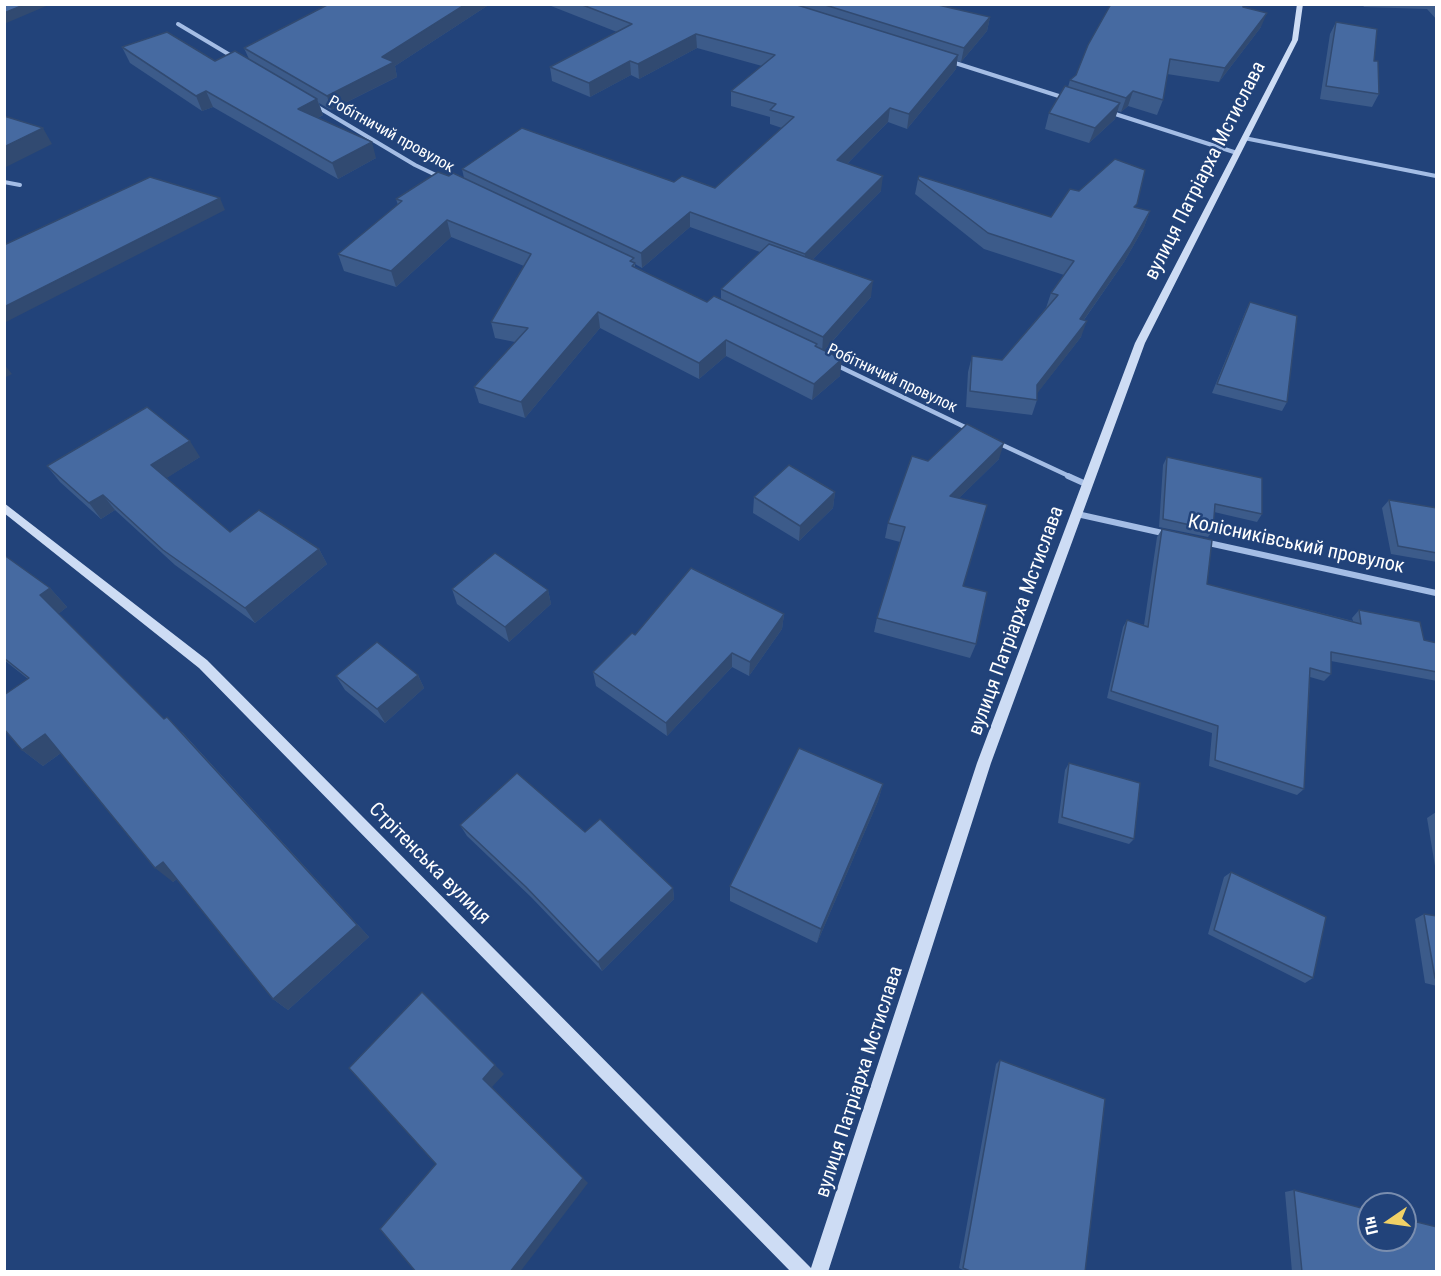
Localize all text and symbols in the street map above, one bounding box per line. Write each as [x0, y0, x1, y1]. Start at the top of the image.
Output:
street label: вулиця Патріарха Мстислава [1140, 58, 1272, 284]
street label: Робітничий провулок [325, 92, 457, 178]
street label: Робітничий провулок [824, 340, 960, 418]
street label: вулиця Патріарха Мстислава [964, 503, 1070, 739]
street label: Колісниківський провулок [1186, 510, 1406, 580]
street label: Стрітенська вулиця [363, 798, 495, 930]
street label: вулиця Патріарха Мстислава [811, 963, 909, 1201]
north arrow [1357, 1192, 1417, 1252]
text: Пн [1360, 1215, 1382, 1237]

